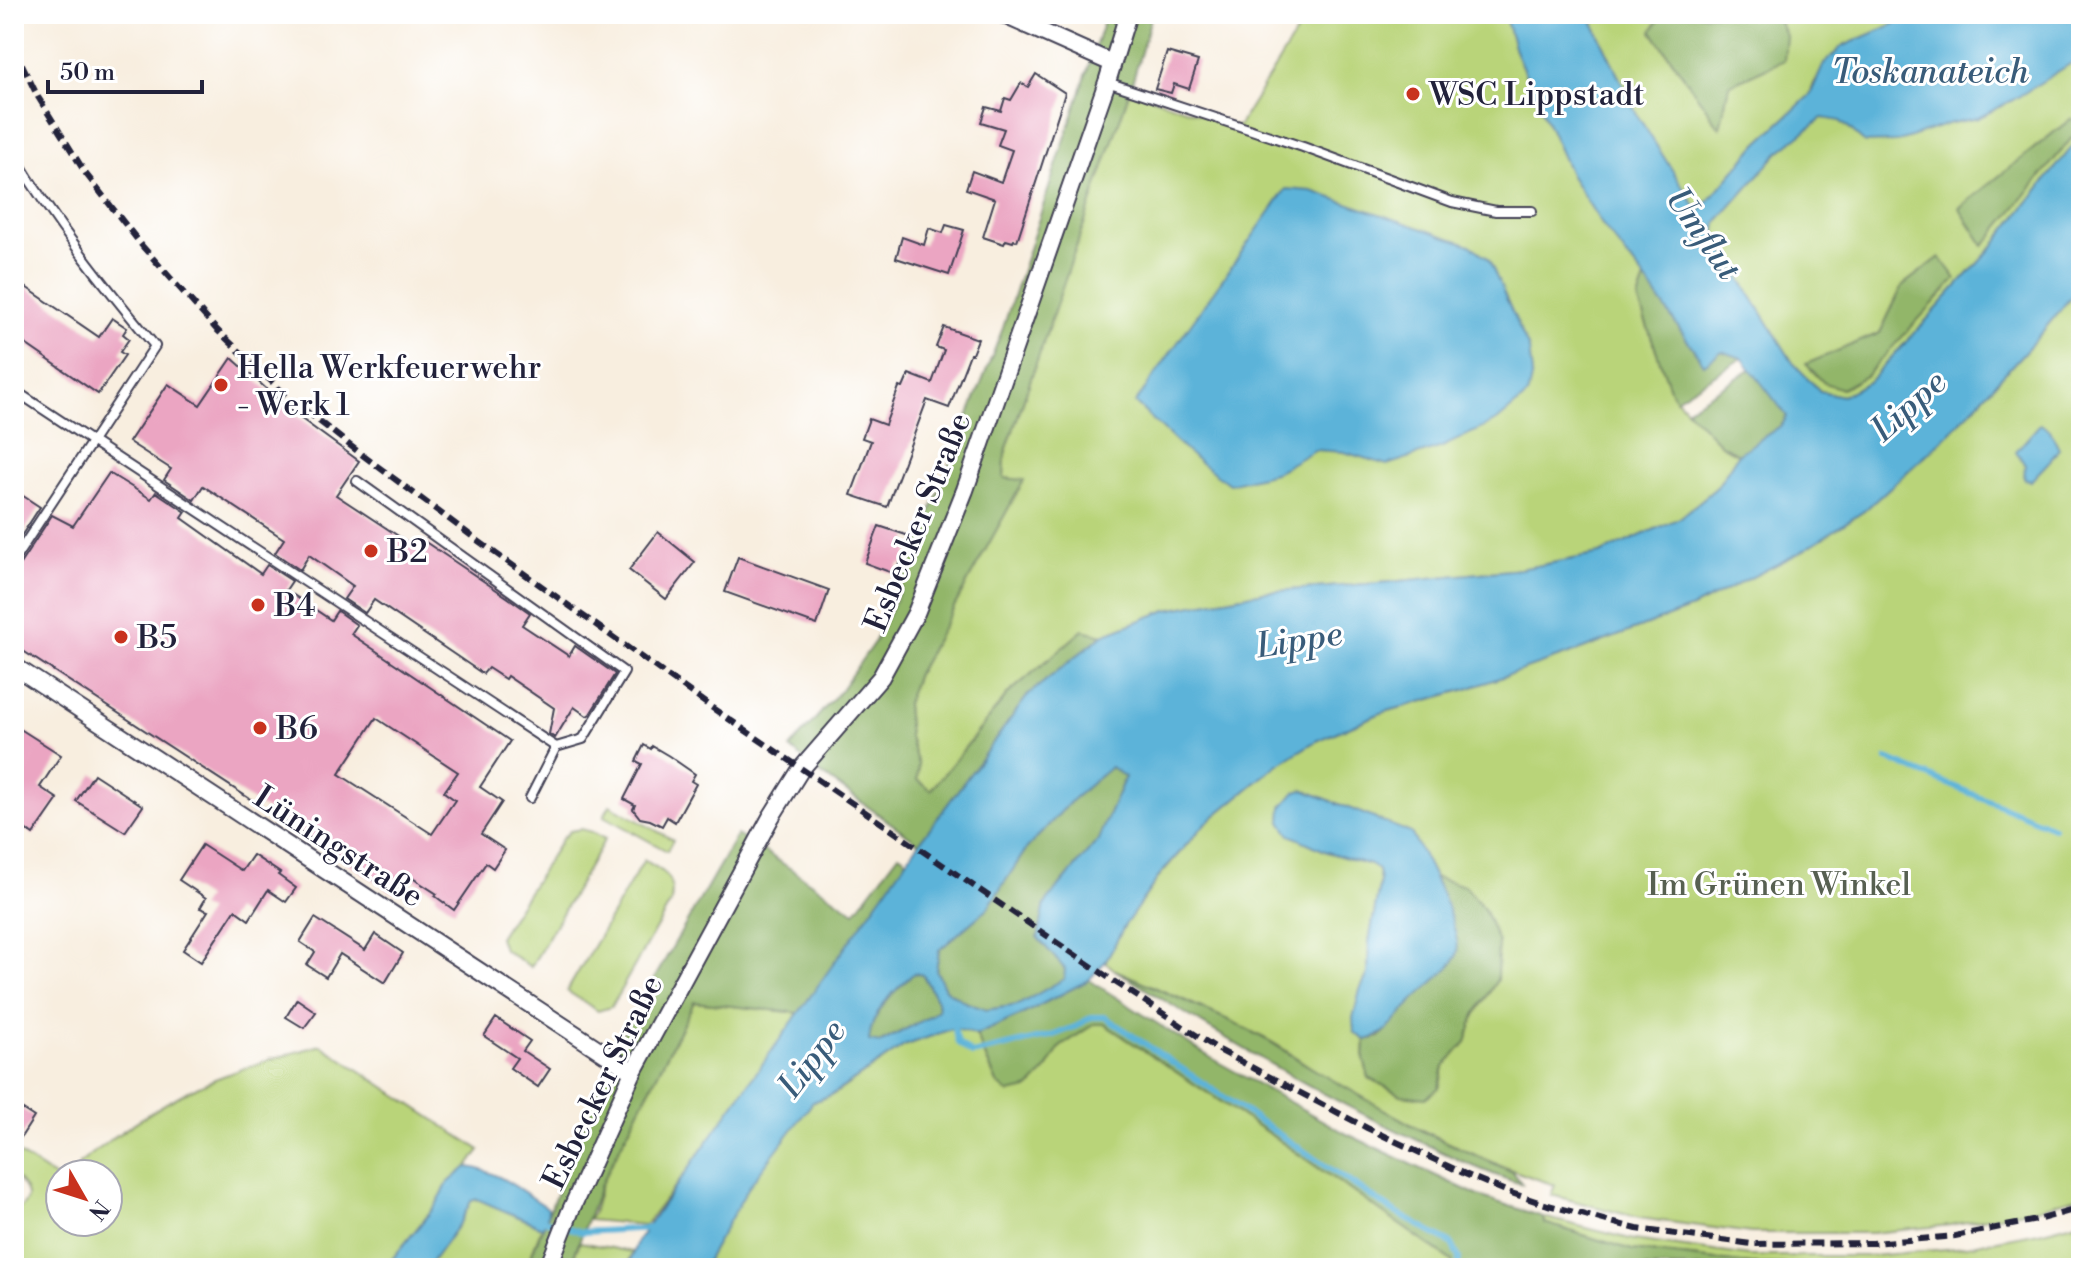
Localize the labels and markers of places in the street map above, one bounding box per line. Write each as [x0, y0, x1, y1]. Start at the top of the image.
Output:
place label: WSC Lippstadt [1428, 75, 1645, 115]
marker: WSC Lippstadt [1404, 85, 1422, 103]
place label: Hella Werkfeuerwehr - Werk 1 [237, 348, 541, 425]
marker: Hella Werkfeuerwehr - Werk 1 [212, 376, 230, 394]
place label: B2 [386, 532, 428, 572]
marker: B2 [362, 542, 380, 560]
place label: B4 [273, 586, 316, 626]
marker: B4 [249, 596, 267, 614]
place label: B5 [136, 618, 177, 658]
marker: B5 [112, 628, 130, 646]
place label: B6 [275, 709, 318, 749]
marker: B6 [251, 719, 269, 737]

